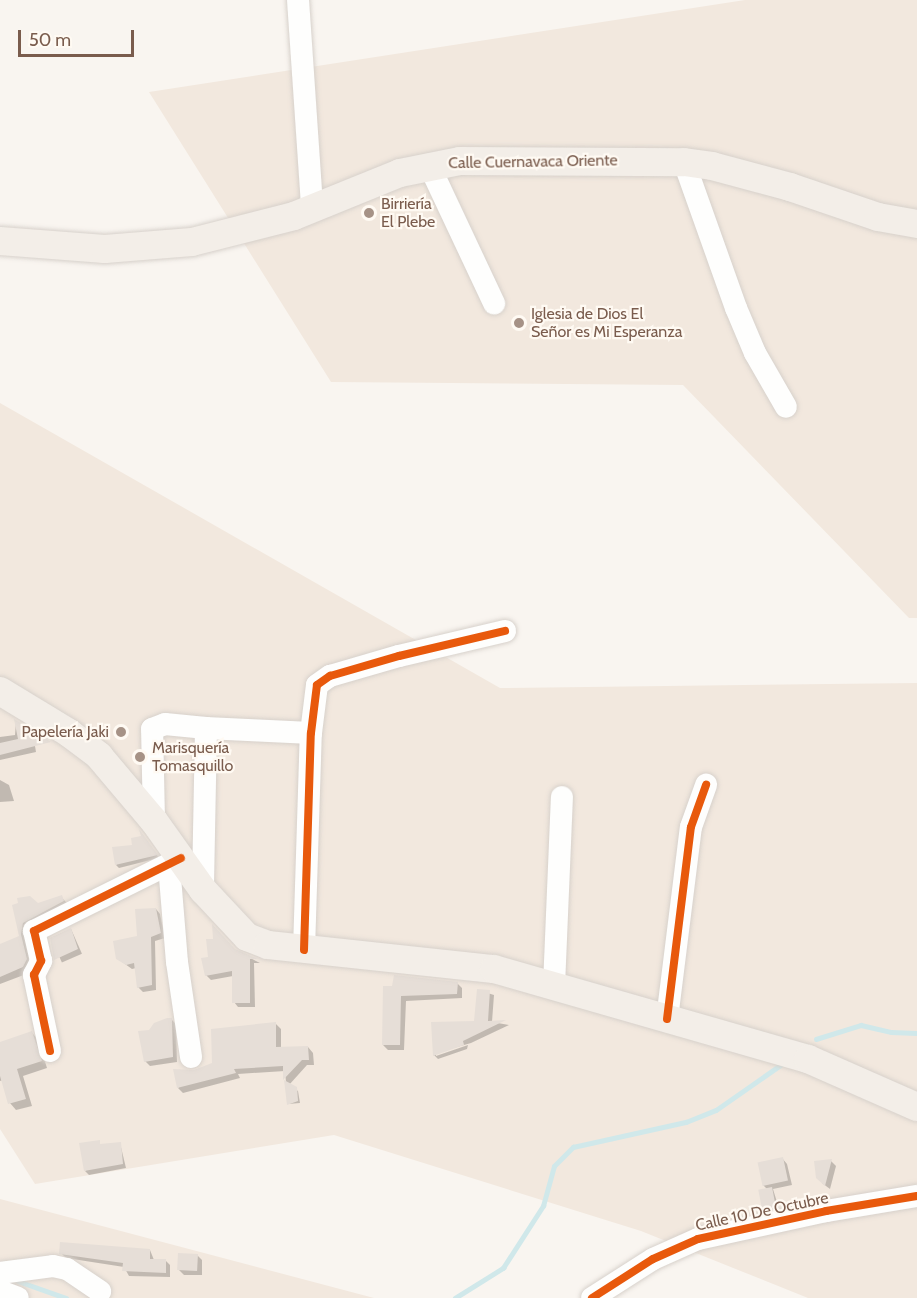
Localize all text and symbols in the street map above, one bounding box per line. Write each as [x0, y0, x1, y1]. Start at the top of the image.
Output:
scale bar [21, 18, 136, 56]
text: 50 m [29, 29, 71, 51]
street label: Calle Cuernavaca Oriente [448, 151, 618, 173]
place label: Birriería El Plebe [381, 194, 435, 232]
marker: Birriería El Plebe [362, 206, 376, 220]
place label: Iglesia de Dios El Señor es Mi Esperanza [531, 304, 682, 342]
marker: Iglesia de Dios El Señor es Mi Esperanza [512, 316, 526, 330]
place label: Papelería Jaki [22, 722, 109, 742]
marker: Papelería Jaki [114, 725, 128, 739]
place label: Marisquería Tomasquillo [152, 738, 233, 776]
marker: Marisquería Tomasquillo [133, 750, 147, 764]
street label: Calle 10 De Octubre [694, 1189, 830, 1235]

